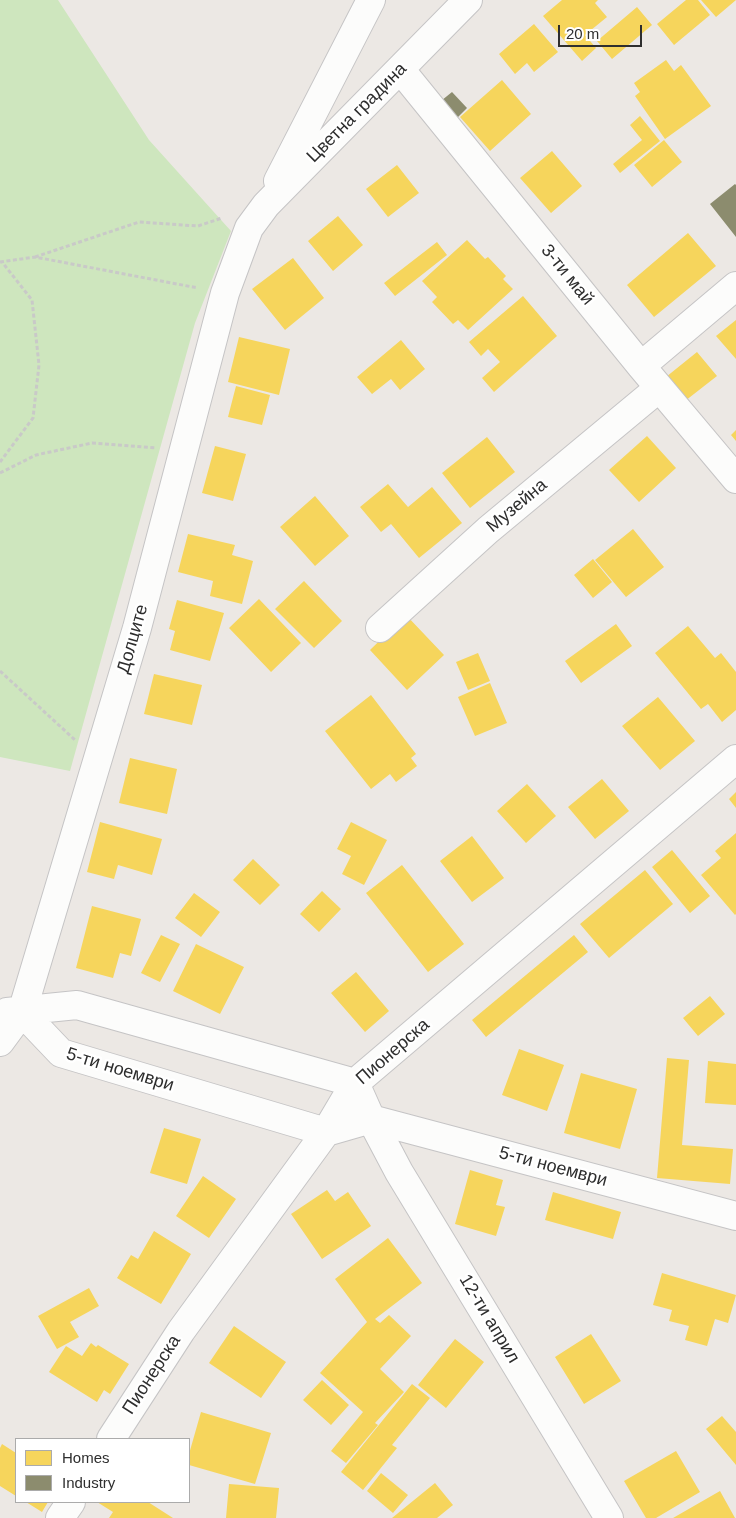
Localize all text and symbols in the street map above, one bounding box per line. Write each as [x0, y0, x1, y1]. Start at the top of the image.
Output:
scale bar [561, 15, 645, 47]
text: 20 m [566, 25, 599, 42]
street label: Цветна градина [303, 59, 411, 167]
street label: 3-ти май [536, 240, 598, 310]
street label: Музейна [482, 475, 552, 537]
street label: Долците [113, 602, 153, 676]
street label: Пионерска [352, 1014, 434, 1090]
street label: 5-ти ноември [64, 1043, 176, 1097]
street label: 5-ти ноември [496, 1142, 610, 1192]
street label: 12-ти април [454, 1271, 524, 1367]
street label: Пионерска [118, 1331, 186, 1419]
legend [15, 1438, 190, 1503]
text: Homes [62, 1449, 110, 1466]
text: Industry [62, 1474, 115, 1491]

